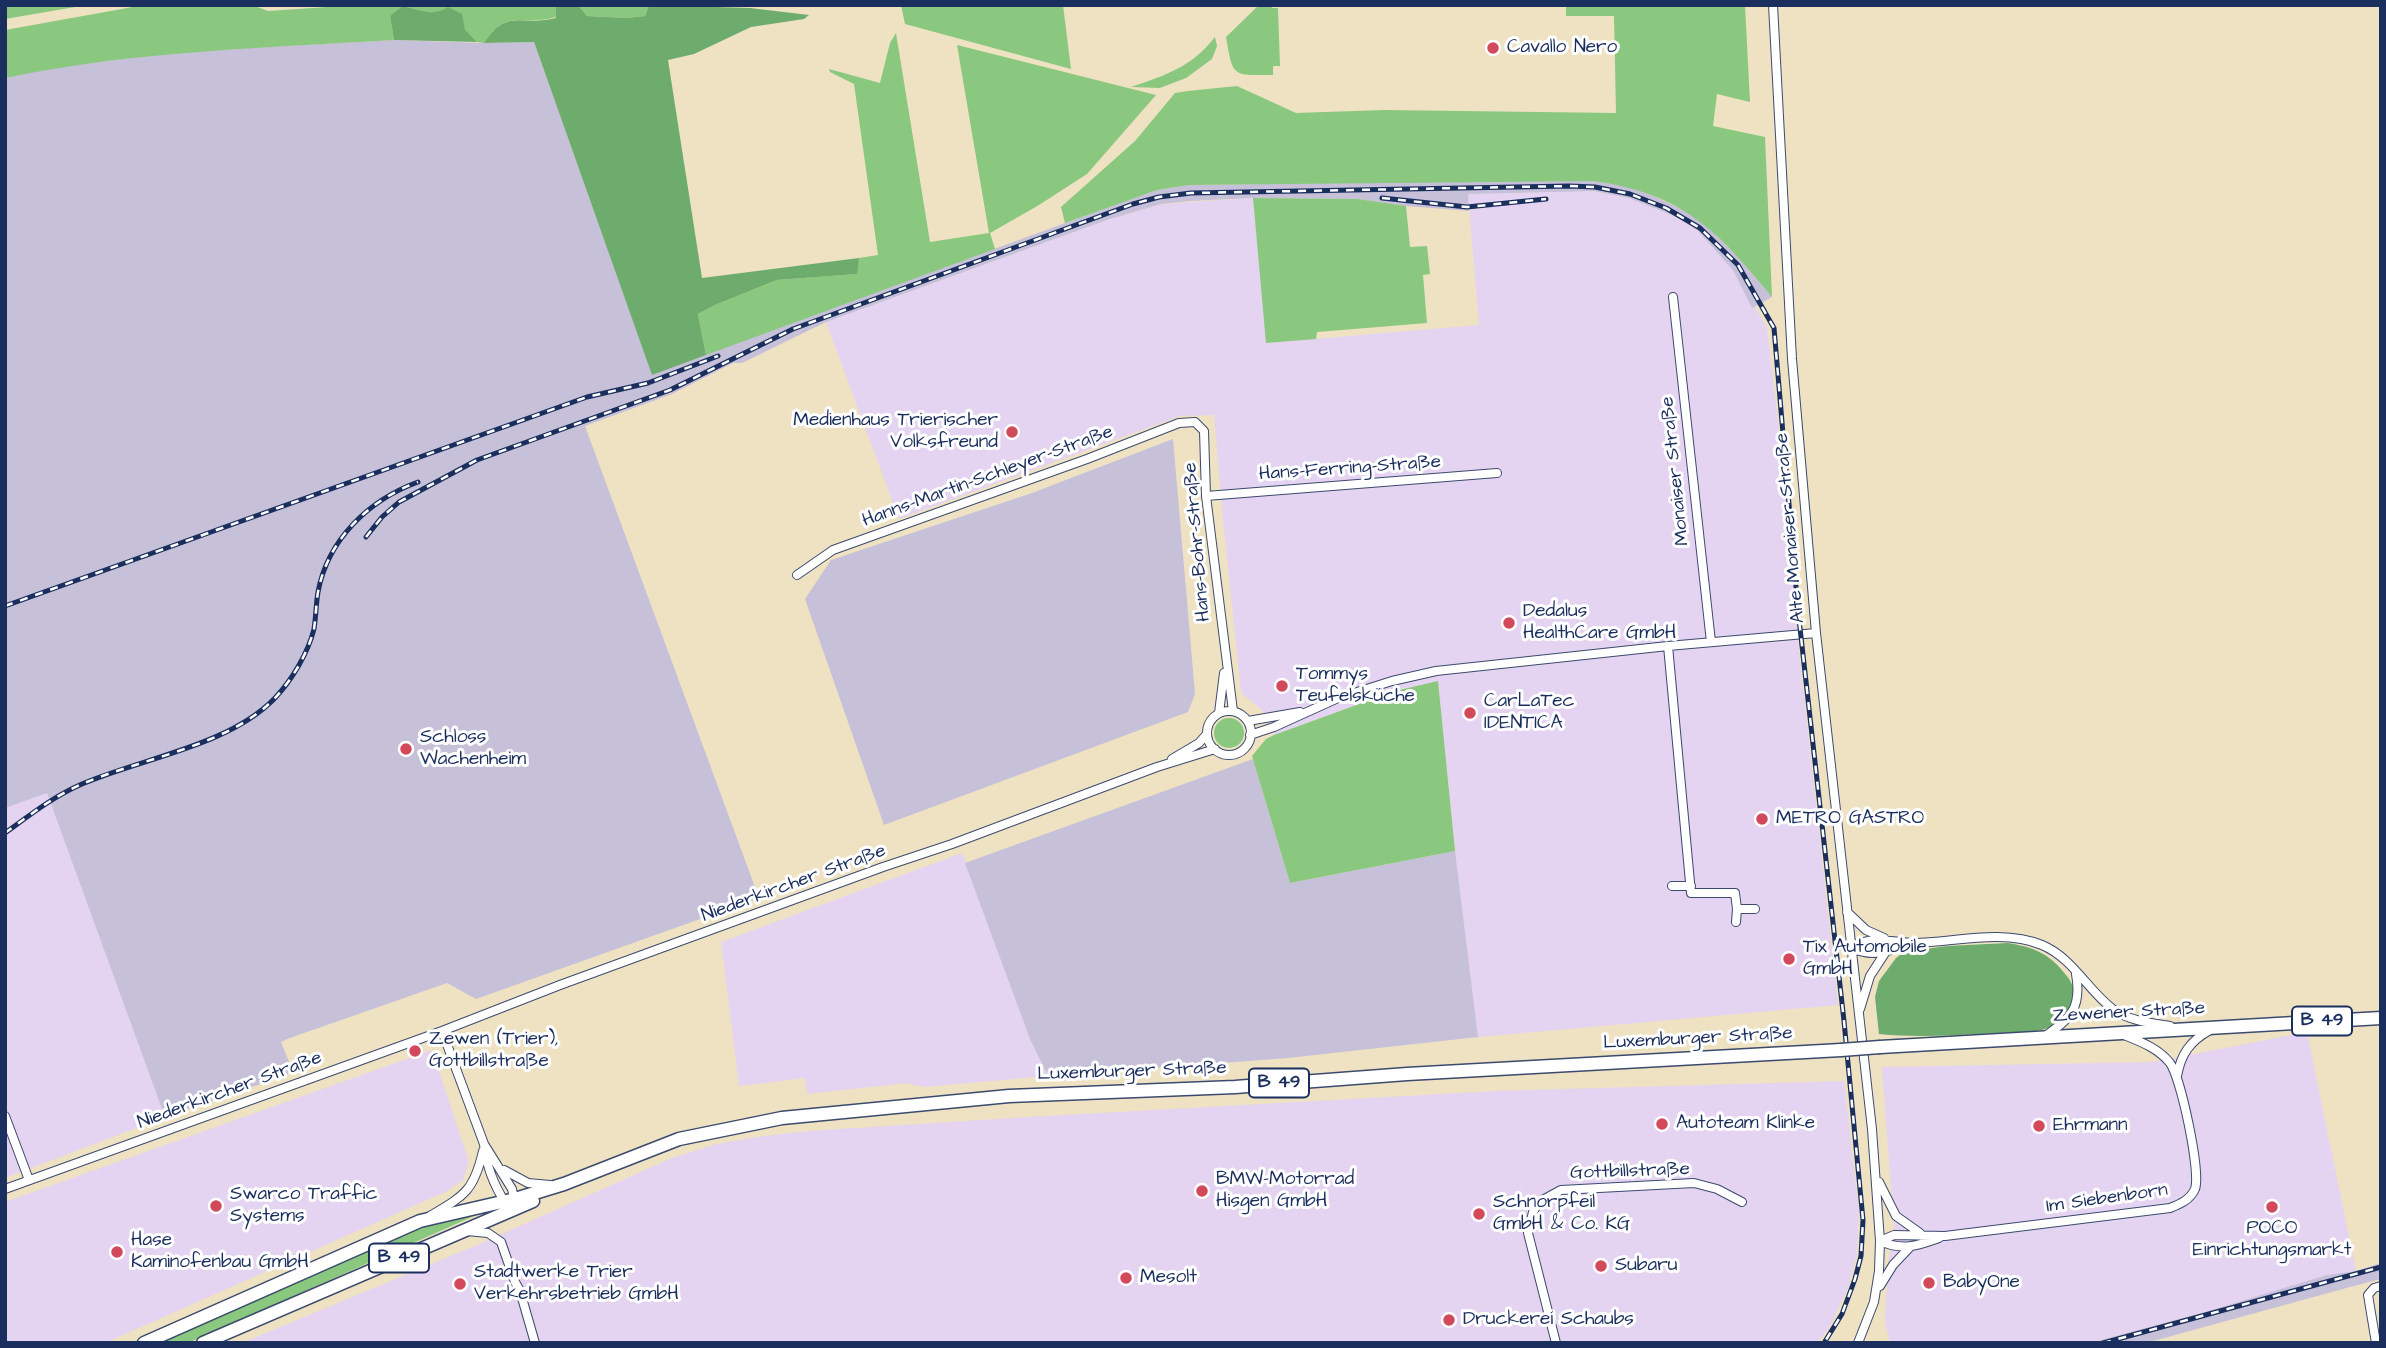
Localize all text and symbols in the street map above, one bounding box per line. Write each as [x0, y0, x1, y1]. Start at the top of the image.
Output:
place label: Cavallo Nero [1507, 37, 1617, 59]
marker: Cavallo Nero [1485, 40, 1501, 56]
street label: Monaiser Straße [1657, 395, 1695, 547]
place label: Medienhaus Trierischer Volksfreund [793, 410, 998, 454]
street label: Hanns-Martin-Schleyer-Straße [859, 421, 1117, 533]
marker: Medienhaus Trierischer Volksfreund [1004, 424, 1020, 440]
street label: Alte Monaiser Straße [1771, 432, 1811, 624]
street label: Hans-Ferring-Straße [1258, 451, 1442, 487]
street label: Hans-Bohr-Straße [1180, 461, 1216, 623]
place label: Dedalus HealthCare GmbH [1523, 601, 1676, 645]
marker: Dedalus HealthCare GmbH [1501, 615, 1517, 631]
place label: Tommys Teufelsküche [1296, 664, 1415, 708]
marker: Tommys Teufelsküche [1274, 678, 1290, 694]
place label: CarLaTec IDENTICA [1484, 691, 1575, 735]
marker: CarLaTec IDENTICA [1462, 705, 1478, 721]
place label: Schloss Wachenheim [420, 727, 526, 771]
marker: Schloss Wachenheim [398, 741, 414, 757]
place label: METRO GASTRO [1776, 808, 1924, 830]
marker: METRO GASTRO [1754, 811, 1770, 827]
street label: Niederkircher Straße [699, 840, 889, 928]
place label: Tix Automobile GmbH [1803, 937, 1927, 981]
marker: Tix Automobile GmbH [1781, 951, 1797, 967]
street label: Zewener Straße [2052, 998, 2206, 1028]
road number: B 49 [2292, 1006, 2352, 1036]
street label: Luxemburger Straße [1603, 1023, 1793, 1055]
place label: Zewen (Trier), Gottbillstraße [429, 1029, 559, 1073]
marker: Zewen (Trier), Gottbillstraße [407, 1043, 423, 1059]
street label: Niederkircher Straße [135, 1047, 325, 1135]
street label: Luxemburger Straße [1037, 1057, 1227, 1087]
road number: B 49 [1249, 1068, 1309, 1098]
place label: Autoteam Klinke [1676, 1113, 1815, 1135]
place label: Ehrmann [2053, 1115, 2128, 1137]
marker: Autoteam Klinke [1654, 1116, 1670, 1132]
marker: Ehrmann [2031, 1118, 2047, 1134]
street label: Gottbillstraße [1570, 1159, 1690, 1185]
place label: BMW-Motorrad Hisgen GmbH [1216, 1169, 1354, 1213]
street label: Im Siebenborn [2045, 1179, 2169, 1219]
marker: BMW-Motorrad Hisgen GmbH [1194, 1183, 1210, 1199]
place label: Swarco Traffic Systems [230, 1184, 377, 1228]
place label: Schnorpfeil GmbH & Co. KG [1493, 1192, 1630, 1236]
marker: Swarco Traffic Systems [208, 1198, 224, 1214]
marker: POCO Einrichtungsmarkt [2264, 1199, 2280, 1215]
marker: Schnorpfeil GmbH & Co. KG [1471, 1206, 1487, 1222]
place label: POCO Einrichtungsmarkt [2193, 1218, 2351, 1262]
place label: Hase Kaminofenbau GmbH [131, 1230, 309, 1274]
marker: Hase Kaminofenbau GmbH [109, 1244, 125, 1260]
road number: B 49 [369, 1244, 429, 1273]
place label: Subaru [1615, 1255, 1677, 1277]
marker: Subaru [1593, 1258, 1609, 1274]
place label: Stadtwerke Trier Verkehrsbetrieb GmbH [474, 1262, 679, 1306]
place label: Mesolt [1140, 1267, 1197, 1289]
marker: Mesolt [1118, 1270, 1134, 1286]
place label: BabyOne [1943, 1272, 2020, 1294]
marker: BabyOne [1921, 1275, 1937, 1291]
marker: Stadtwerke Trier Verkehrsbetrieb GmbH [452, 1276, 468, 1292]
place label: Druckerei Schaubs [1463, 1309, 1634, 1331]
marker: Druckerei Schaubs [1441, 1312, 1457, 1328]

